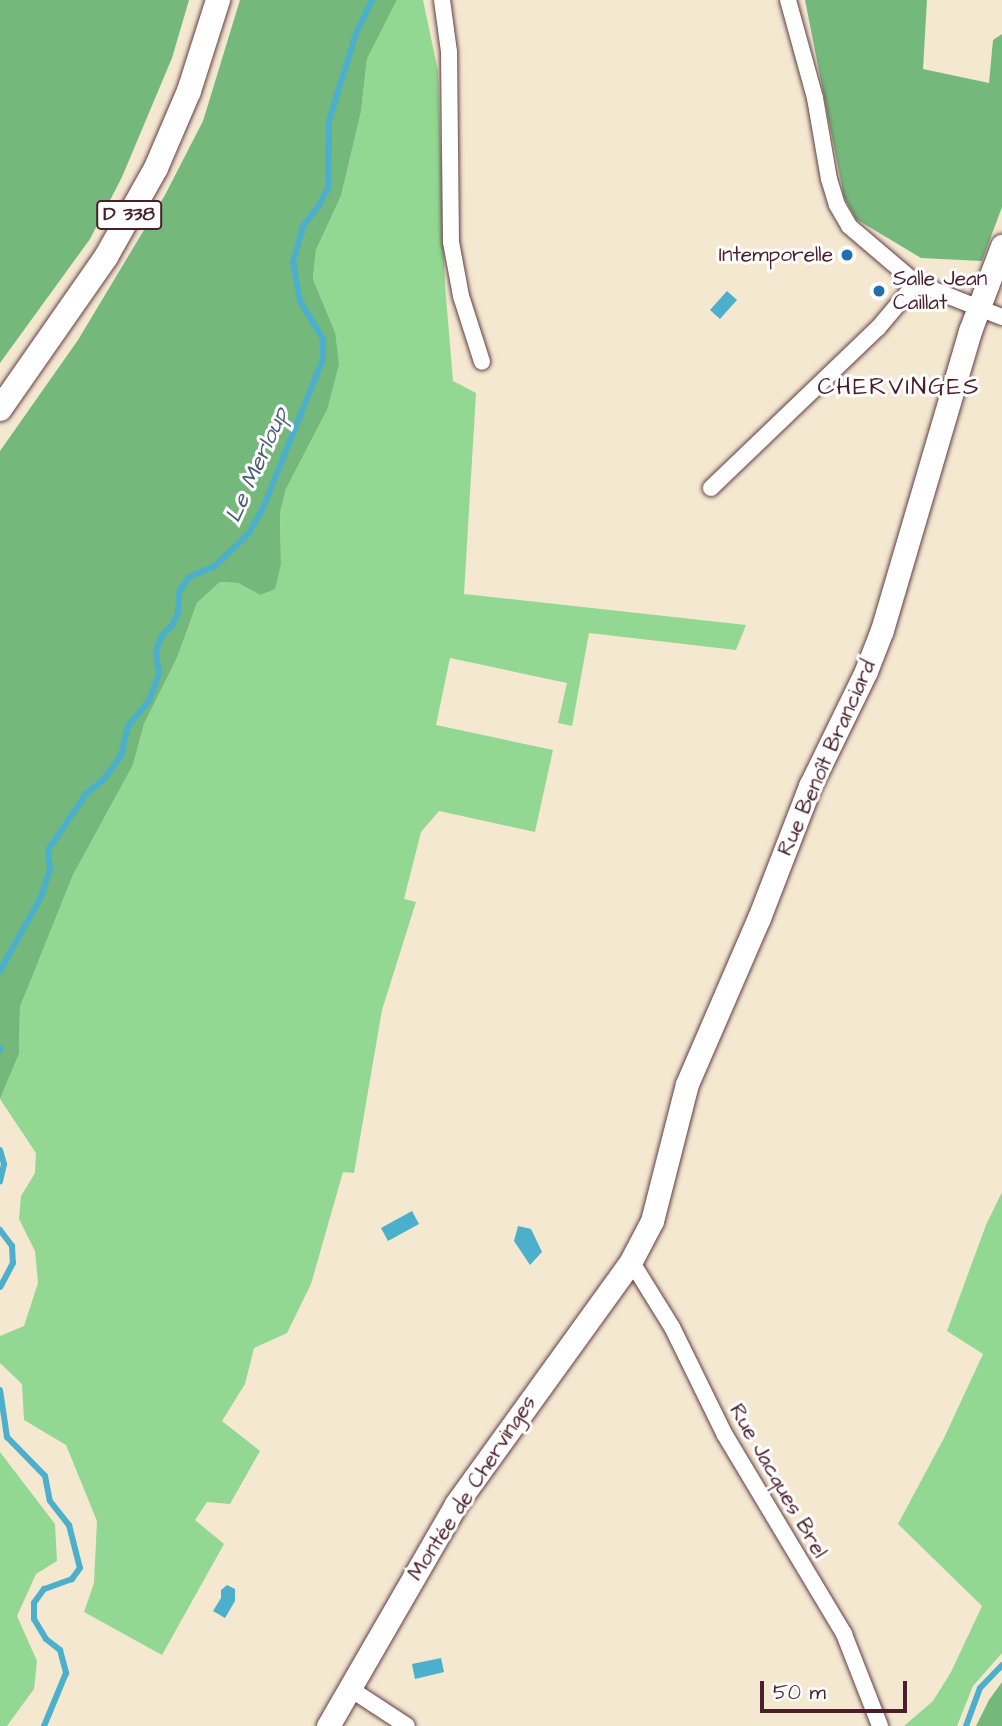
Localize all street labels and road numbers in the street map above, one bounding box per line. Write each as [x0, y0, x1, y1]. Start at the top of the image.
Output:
road number: D 338 [96, 200, 162, 230]
street label: Rue Benoît Branciard [773, 656, 881, 860]
street label: Montée de Chervinges [403, 1391, 541, 1585]
street label: Rue Jacques Brel [724, 1400, 832, 1562]

